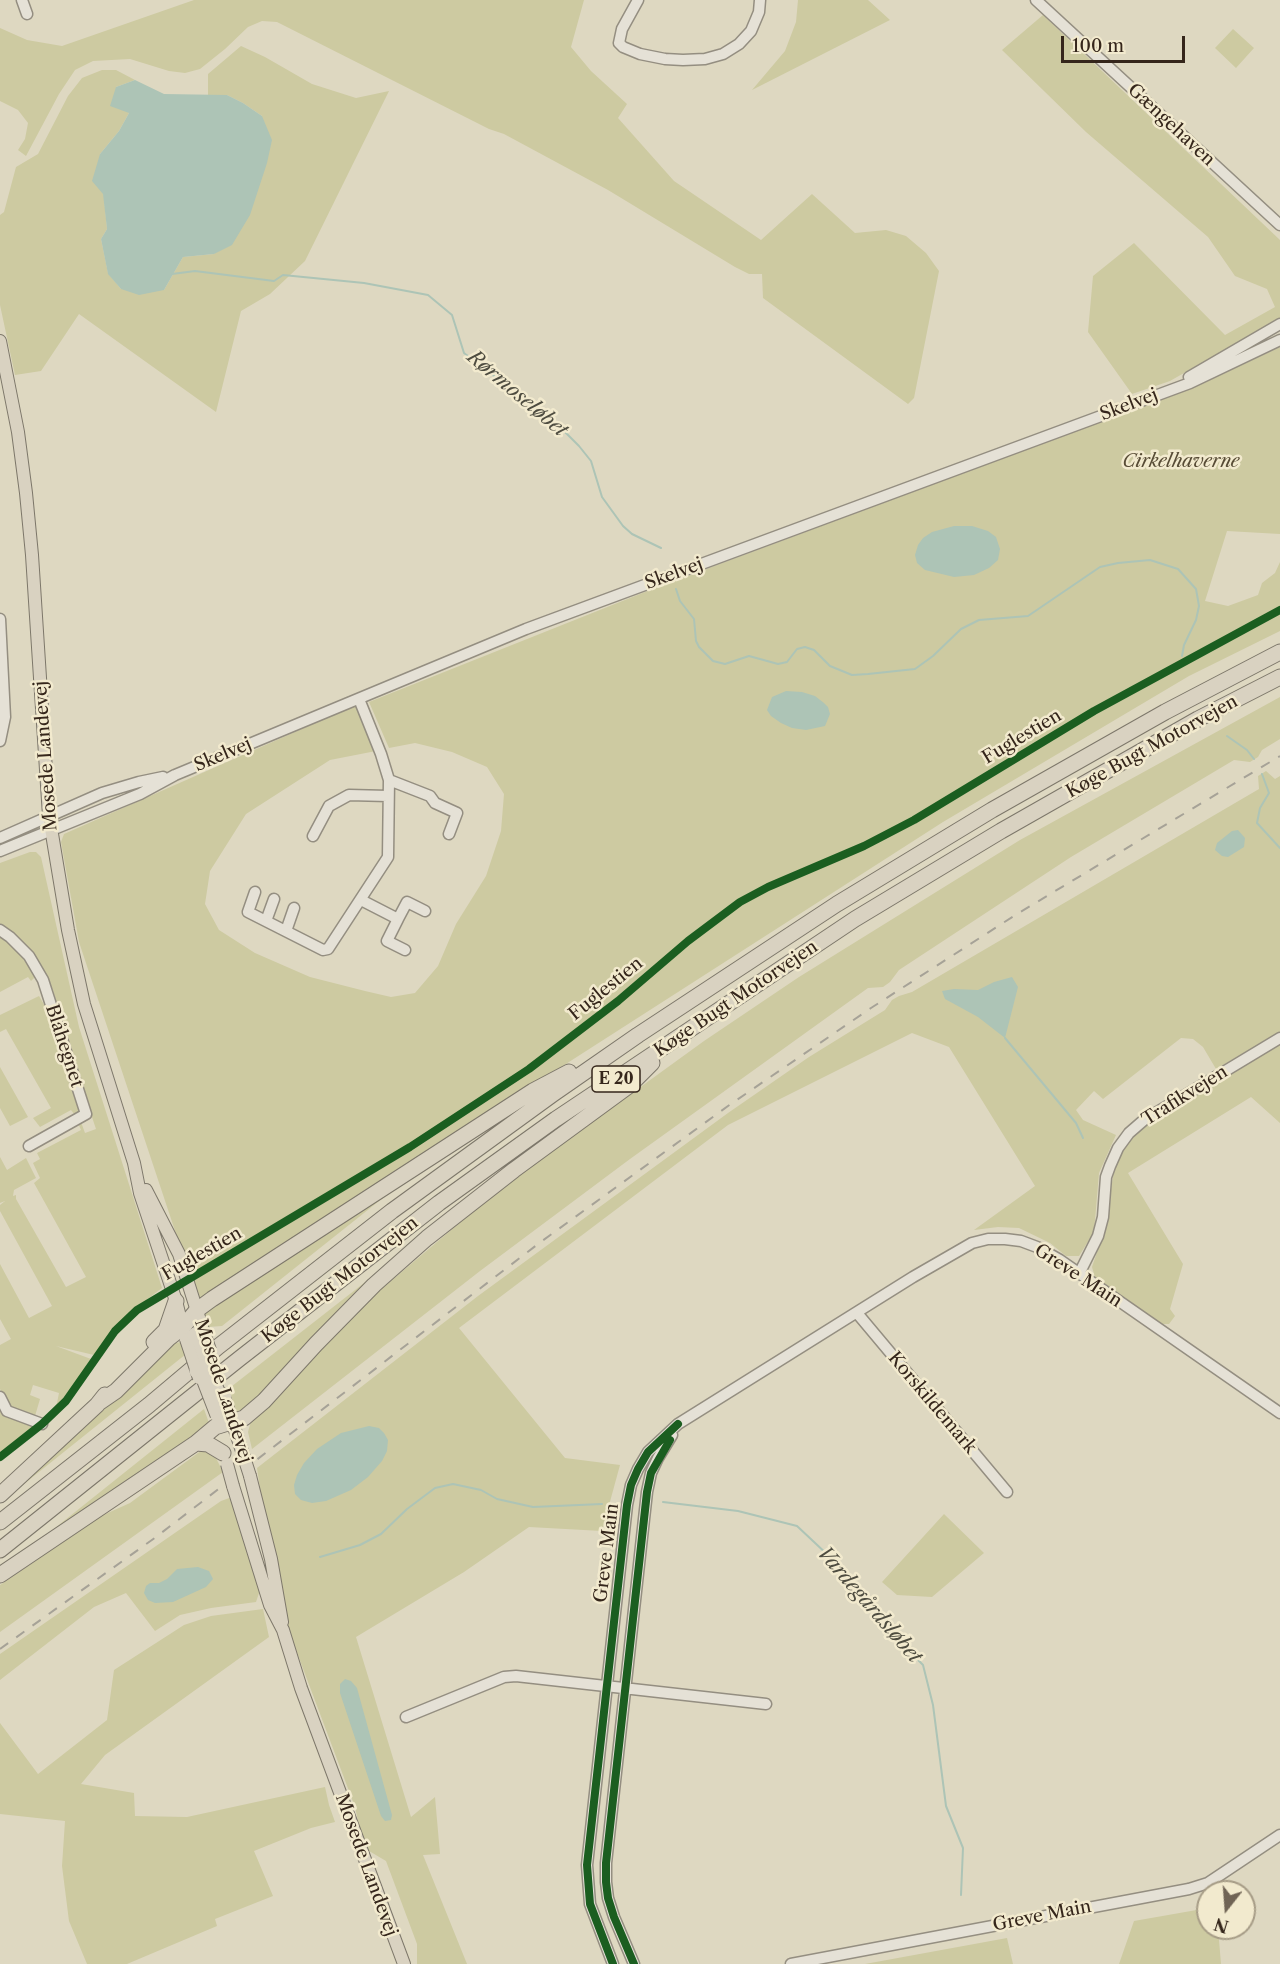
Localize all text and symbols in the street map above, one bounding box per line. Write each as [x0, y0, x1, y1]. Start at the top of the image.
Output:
scale bar [1064, 24, 1188, 62]
text: 100 m [1072, 35, 1124, 57]
street label: Gængehaven [1123, 79, 1219, 171]
water label: Rørmoseløbet [462, 345, 572, 443]
street label: Skelvej [1097, 384, 1161, 426]
park label: Cirkelhaverne [1123, 451, 1239, 473]
street label: Skelvej [642, 554, 706, 594]
street label: Mosede Landevej [30, 680, 62, 832]
street label: Køge Bugt Motorvejen [1062, 691, 1242, 803]
street label: Fuglestien [978, 705, 1066, 769]
street label: Skelvej [191, 733, 255, 777]
street label: Køge Bugt Motorvejen [650, 936, 822, 1062]
street label: Fuglestien [565, 953, 647, 1025]
street label: Blåhegnet [40, 1002, 88, 1090]
street label: Trafikvejen [1138, 1061, 1232, 1131]
road number: E 20 [592, 1066, 640, 1092]
street label: Køge Bugt Motorvejen [257, 1212, 423, 1348]
street label: Fuglestien [158, 1223, 246, 1285]
street label: Greve Main [1030, 1240, 1126, 1312]
street label: Mosede Landevej [190, 1316, 256, 1466]
street label: Korskildemark [883, 1348, 981, 1458]
street label: Greve Main [590, 1502, 624, 1604]
water label: Vardegårdsløbet [812, 1542, 926, 1668]
street label: Mosede Landevej [330, 1791, 402, 1939]
north arrow [1196, 1880, 1256, 1940]
street label: Greve Main [991, 1896, 1093, 1936]
text: N [1212, 1914, 1231, 1937]

